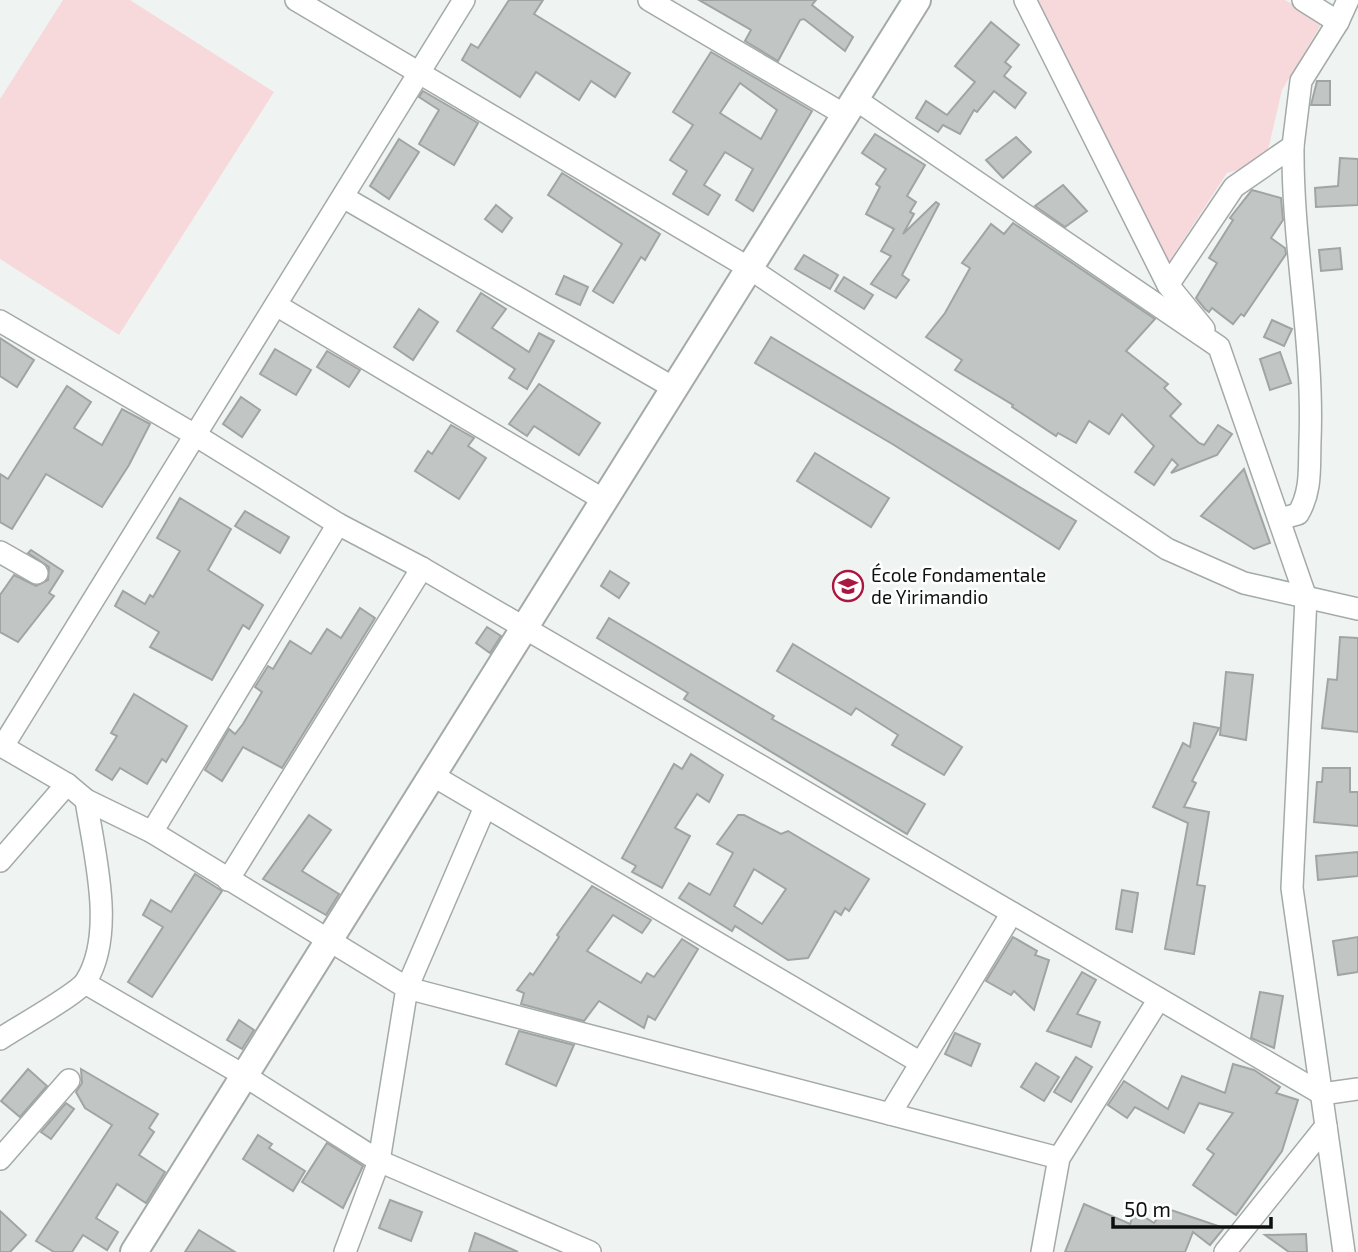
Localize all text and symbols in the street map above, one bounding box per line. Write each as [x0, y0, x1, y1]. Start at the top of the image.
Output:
place label: École Fondamentale de Yirimandio [871, 563, 1046, 608]
school or university icon: École Fondamentale de Yirimandio [831, 569, 865, 603]
scale bar [1113, 1186, 1270, 1230]
text: 50 m [1124, 1196, 1171, 1221]

